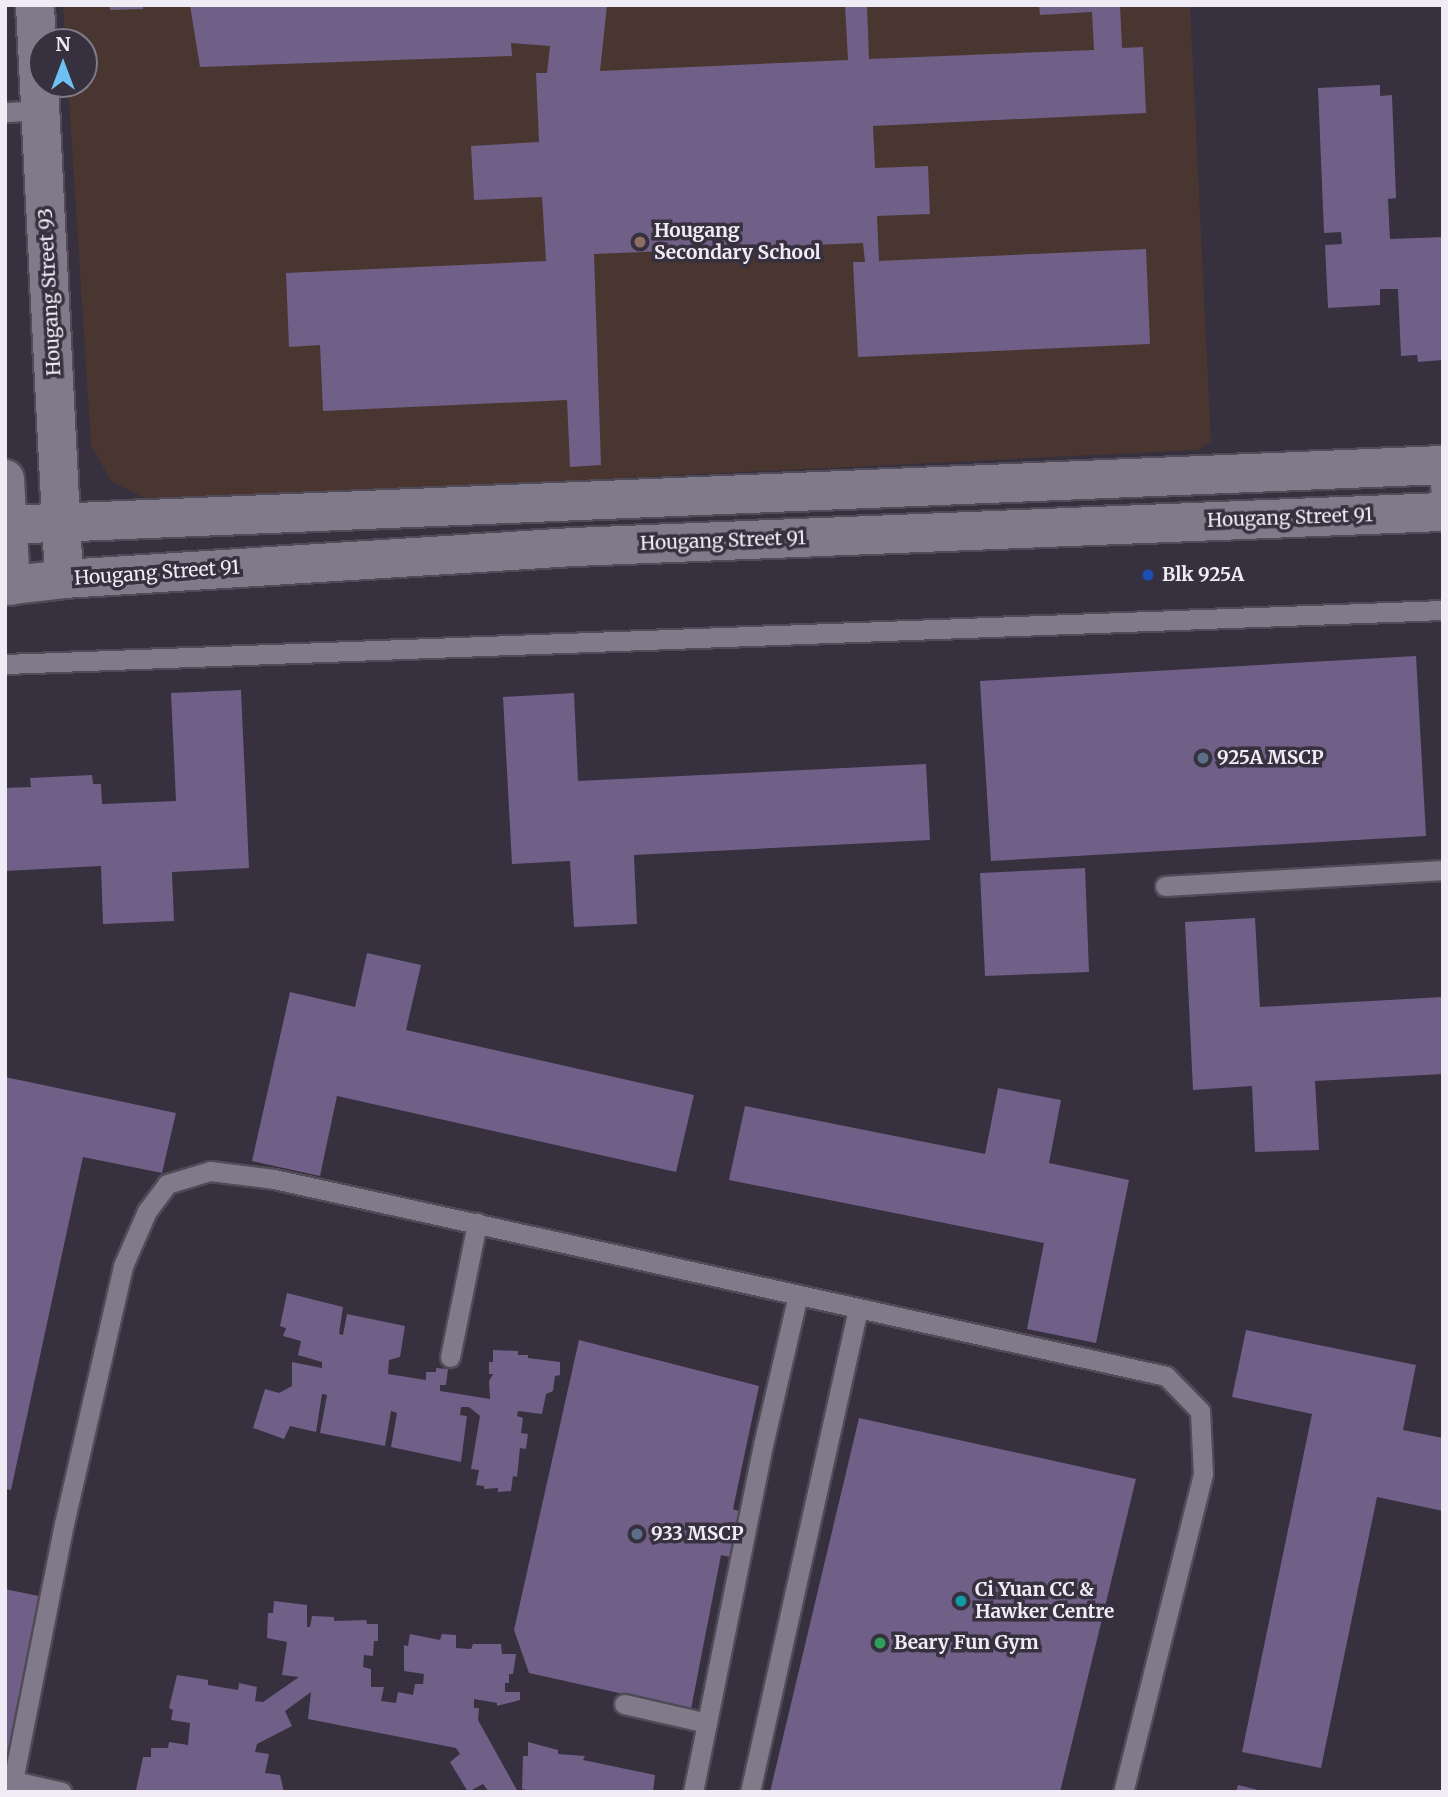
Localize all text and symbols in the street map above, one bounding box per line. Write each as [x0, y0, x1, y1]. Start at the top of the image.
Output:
north arrow [28, 28, 98, 98]
text: N [55, 32, 71, 56]
street label: Hougang Street 93 [34, 207, 66, 377]
place label: Hougang Secondary School [654, 220, 821, 264]
marker: Hougang Secondary School [632, 234, 648, 250]
street label: Hougang Street 91 [1207, 504, 1373, 532]
street label: Hougang Street 91 [640, 527, 806, 555]
street label: Hougang Street 91 [73, 556, 241, 590]
place label: Blk 925A [1162, 564, 1244, 586]
marker: Blk 925A [1140, 567, 1156, 583]
place label: 925A MSCP [1217, 747, 1324, 769]
marker: 925A MSCP [1195, 750, 1211, 766]
place label: 933 MSCP [651, 1523, 743, 1545]
marker: 933 MSCP [629, 1526, 645, 1542]
place label: Ci Yuan CC & Hawker Centre [975, 1579, 1114, 1623]
marker: Ci Yuan CC & Hawker Centre [953, 1593, 969, 1609]
place label: Beary Fun Gym [894, 1632, 1039, 1654]
marker: Beary Fun Gym [872, 1635, 888, 1651]

